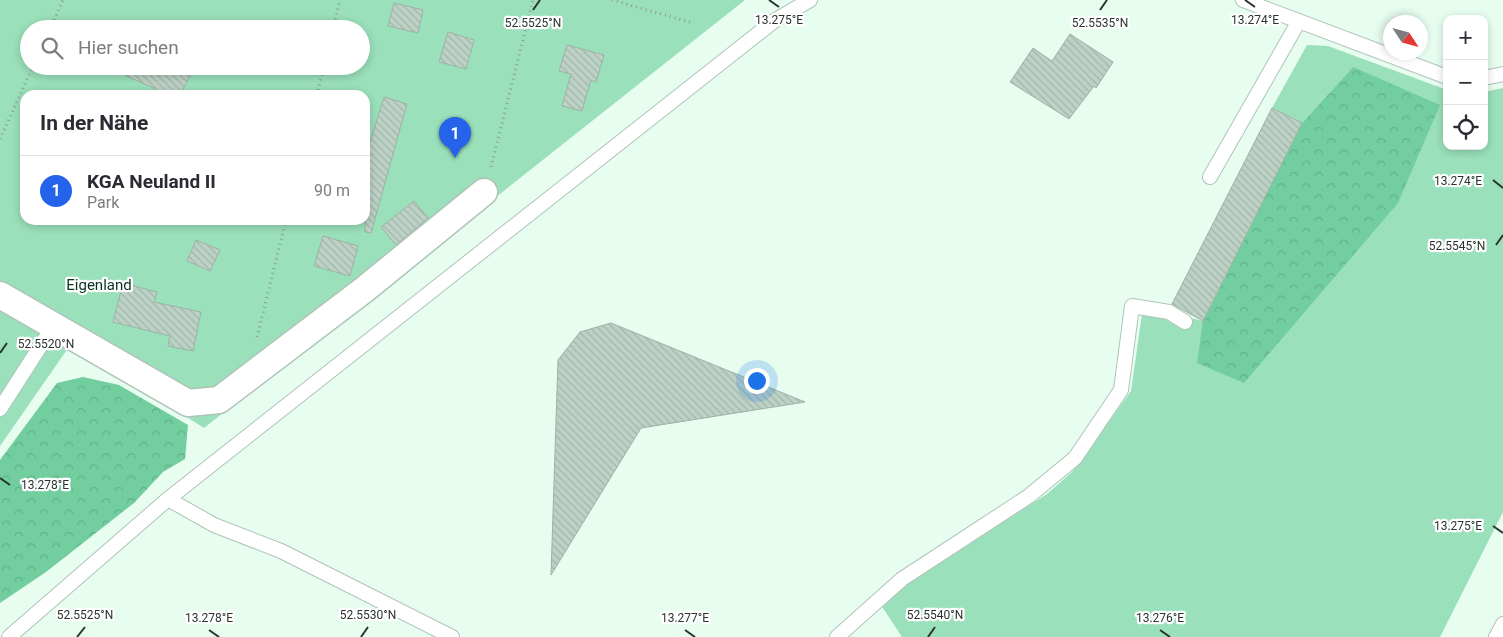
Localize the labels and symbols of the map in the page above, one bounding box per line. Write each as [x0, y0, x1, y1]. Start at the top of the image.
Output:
text: 13.275°E [755, 13, 803, 27]
text: 13.274°E [1231, 13, 1279, 27]
north arrow [1383, 15, 1428, 60]
text: 52.5525°N [505, 16, 561, 30]
text: 52.5535°N [1072, 16, 1128, 30]
pin: 1 [439, 117, 471, 158]
text: 13.274°E [1434, 174, 1482, 188]
text: 52.5545°N [1429, 239, 1485, 253]
park label: Eigenland [66, 276, 132, 294]
text: 52.5520°N [18, 337, 74, 351]
your location [744, 368, 770, 394]
text: 13.278°E [21, 478, 69, 492]
text: 13.275°E [1434, 519, 1482, 533]
text: 52.5525°N [57, 608, 113, 622]
text: 52.5530°N [340, 608, 396, 622]
text: 52.5540°N [907, 608, 963, 622]
text: 13.278°E [185, 611, 233, 625]
text: 13.277°E [661, 611, 709, 625]
text: 13.276°E [1136, 611, 1184, 625]

